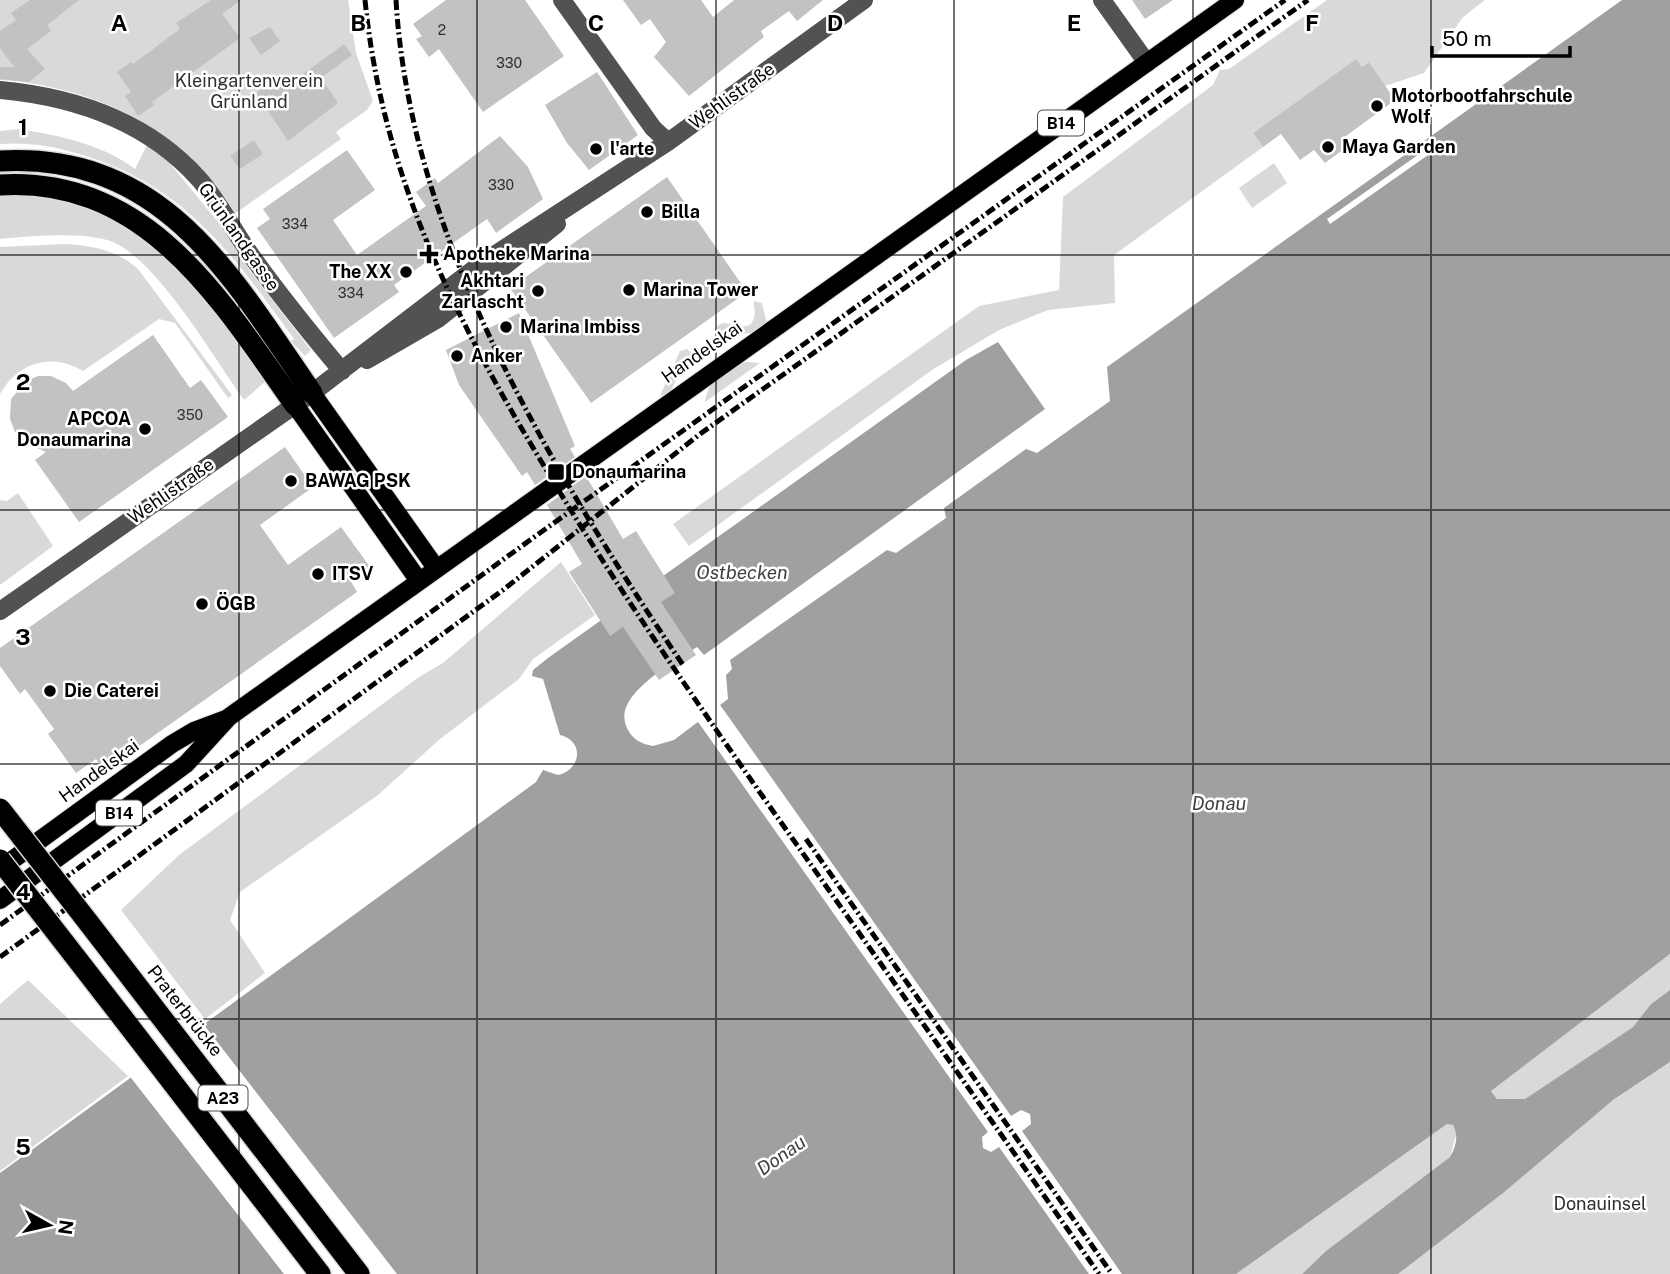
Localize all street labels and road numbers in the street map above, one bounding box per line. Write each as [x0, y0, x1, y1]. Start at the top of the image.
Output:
street label: Wehlistraße [685, 58, 778, 134]
road number: B14 [1038, 111, 1084, 136]
street label: Grünlandgasse [194, 179, 284, 295]
street label: Handelskai [657, 316, 746, 387]
street label: Wehlistraße [124, 453, 218, 528]
street label: Handelskai [55, 735, 143, 807]
road number: B14 [96, 800, 142, 826]
street label: Praterbrücke [143, 961, 227, 1060]
road number: A23 [198, 1086, 248, 1110]

